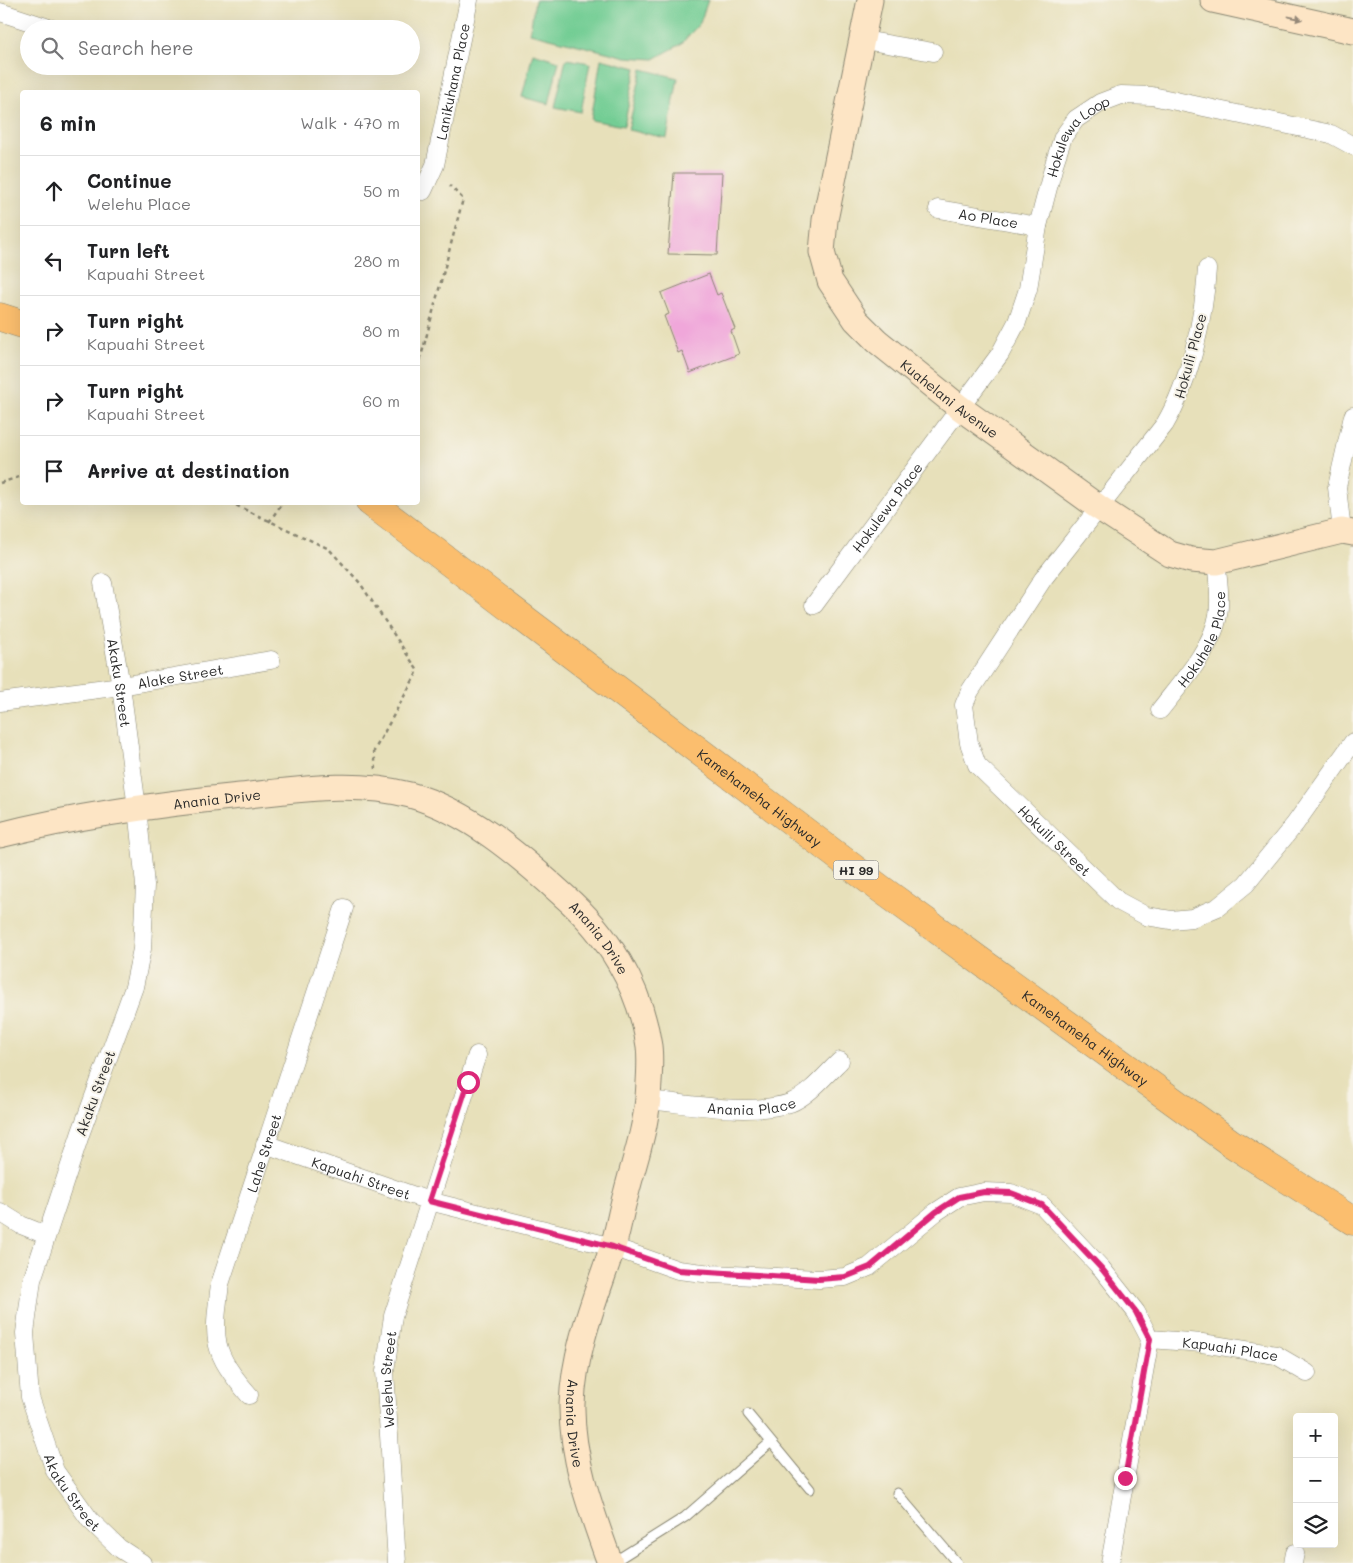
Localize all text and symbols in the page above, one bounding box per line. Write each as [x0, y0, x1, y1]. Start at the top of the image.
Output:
one-way arrow [1287, 14, 1302, 22]
search box [20, 20, 420, 75]
street label: Lanikuhana Place [431, 21, 474, 141]
icon: search [38, 34, 66, 62]
text: Search here [78, 35, 194, 60]
street label: Hokulewa Loop [1042, 91, 1112, 179]
text: 6 min [40, 109, 96, 136]
text: Walk · 470 m [300, 112, 400, 133]
text: Continue [87, 168, 172, 193]
icon: ahead [40, 177, 68, 205]
text: 50 m [363, 180, 400, 201]
text: Welehu Place [87, 193, 191, 214]
street label: Ao Place [957, 203, 1020, 232]
text: Turn left [87, 238, 170, 263]
icon: left [40, 247, 68, 275]
text: 280 m [354, 250, 400, 271]
text: Kapuahi Street [87, 263, 205, 284]
text: Turn right [87, 308, 184, 333]
street label: Hokuili Place [1169, 311, 1211, 401]
icon: right [40, 317, 68, 345]
text: 80 m [363, 320, 400, 341]
text: Kapuahi Street [87, 333, 205, 354]
street label: Kuahelani Avenue [897, 354, 1003, 442]
text: Turn right [87, 378, 184, 403]
icon: right [40, 387, 68, 415]
text: 60 m [363, 390, 400, 411]
text: Kapuahi Street [87, 403, 205, 424]
icon: arrive [40, 457, 68, 485]
text: Arrive at destination [87, 458, 290, 483]
street label: Hokulewa Place [847, 458, 926, 556]
street label: Hokuhele Place [1172, 591, 1229, 691]
street label: Akaku Street [103, 636, 136, 728]
street label: Alake Street [136, 659, 225, 693]
street label: Kamehameha Highway [694, 744, 826, 851]
street label: Anania Drive [172, 784, 262, 813]
street label: Hokuili Street [1014, 800, 1096, 880]
road number: HI 99 [834, 860, 878, 880]
street label: Anania Drive [565, 896, 634, 978]
street label: Kamehameha Highway [1019, 985, 1153, 1090]
street label: Akaku Street [71, 1047, 119, 1139]
route start [457, 1071, 480, 1094]
street label: Anania Place [706, 1092, 799, 1118]
street label: Lahe Street [241, 1111, 285, 1195]
street label: Kapuahi Street [309, 1152, 413, 1203]
street label: Welehu Street [375, 1330, 400, 1429]
street label: Kapuahi Place [1182, 1332, 1280, 1365]
street label: Anania Drive [562, 1378, 589, 1469]
map controls [1293, 1413, 1338, 1548]
button: + [1293, 1413, 1338, 1458]
street label: Akaku Street [40, 1451, 105, 1535]
button: − [1293, 1458, 1338, 1503]
route end [1114, 1467, 1137, 1490]
button: layers [1293, 1503, 1338, 1548]

